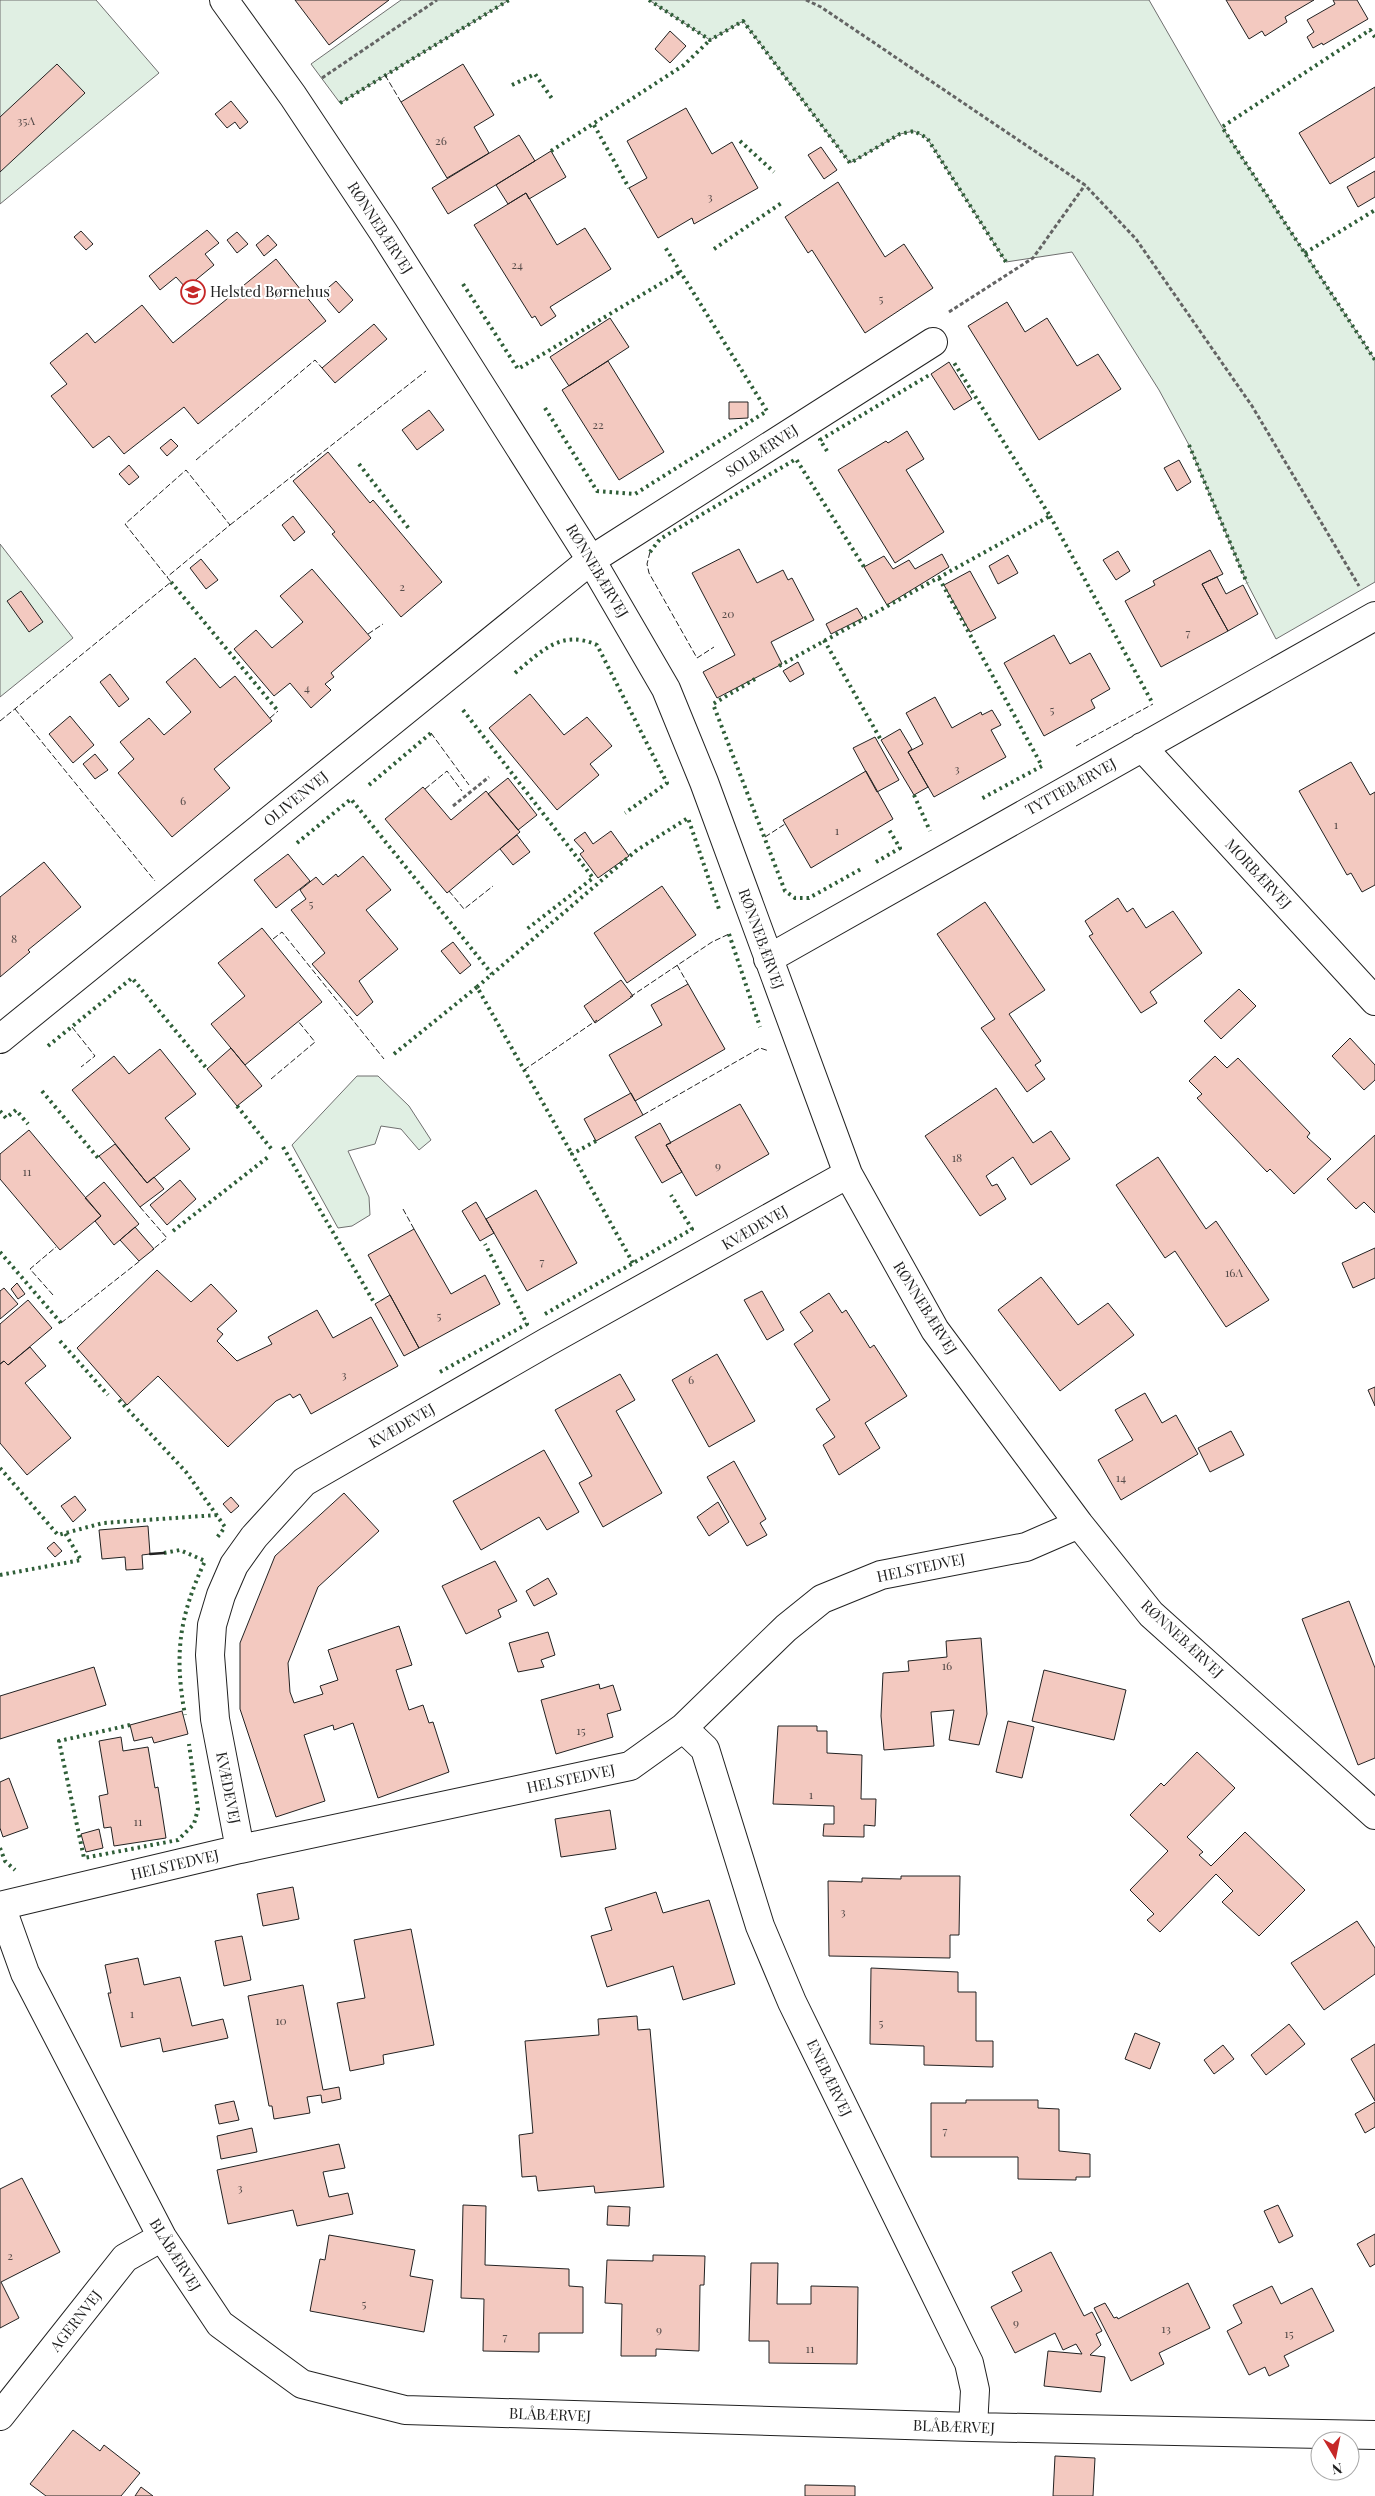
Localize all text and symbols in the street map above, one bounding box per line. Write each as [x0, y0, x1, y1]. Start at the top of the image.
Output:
house number: 35A [17, 112, 35, 128]
house number: 26 [435, 132, 447, 148]
street label: RØNNEBÆRVEJ [344, 178, 418, 277]
house number: 3 [707, 188, 713, 204]
house number: 24 [511, 256, 523, 272]
school or university icon: Helsted Børnehus [180, 279, 206, 305]
place label: Helsted Børnehus [210, 281, 330, 301]
house number: 5 [879, 290, 884, 306]
house number: 22 [592, 416, 604, 432]
street label: SOLBÆRVEJ [721, 419, 802, 481]
street label: RØNNEBÆRVEJ [562, 520, 634, 621]
house number: 2 [399, 578, 405, 594]
house number: 20 [722, 605, 734, 621]
house number: 7 [1186, 624, 1191, 640]
house number: 4 [304, 679, 310, 695]
house number: 5 [1050, 701, 1055, 717]
street label: TYTTEBÆRVEJ [1022, 753, 1120, 819]
house number: 3 [954, 760, 960, 776]
street label: OLIVENVEJ [259, 766, 332, 830]
house number: 6 [180, 792, 186, 808]
house number: 1 [1334, 816, 1339, 832]
house number: 1 [835, 822, 840, 838]
street label: MORBÆRVEJ [1221, 834, 1296, 913]
street label: RØNNEBÆRVEJ [734, 886, 789, 992]
house number: 5 [309, 895, 314, 911]
house number: 8 [11, 930, 17, 946]
house number: 18 [952, 1149, 962, 1165]
house number: 9 [715, 1157, 721, 1173]
house number: 11 [23, 1163, 32, 1179]
street label: KVÆDEVEJ [718, 1200, 791, 1254]
house number: 7 [540, 1253, 545, 1269]
street label: RØNNEBÆRVEJ [889, 1257, 962, 1358]
house number: 16A [1225, 1264, 1244, 1280]
house number: 5 [437, 1307, 442, 1323]
house number: 3 [341, 1366, 347, 1382]
house number: 6 [688, 1371, 694, 1387]
street label: KVÆDEVEJ [365, 1398, 438, 1452]
house number: 14 [1116, 1469, 1126, 1485]
street label: HELSTEDVEJ [875, 1548, 967, 1586]
street label: RØNNEBÆRVEJ [1137, 1595, 1228, 1682]
house number: 16 [942, 1657, 952, 1673]
house number: 15 [576, 1722, 586, 1738]
street label: KVÆDEVEJ [212, 1750, 246, 1826]
street label: HELSTEDVEJ [525, 1759, 617, 1797]
house number: 1 [809, 1786, 814, 1802]
house number: 11 [134, 1813, 143, 1829]
street label: HELSTEDVEJ [129, 1844, 221, 1884]
house number: 3 [840, 1903, 846, 1919]
house number: 1 [130, 2005, 135, 2021]
house number: 10 [275, 2012, 287, 2028]
house number: 5 [879, 2014, 884, 2030]
street label: ENEBÆRVEJ [803, 2036, 857, 2120]
house number: 7 [943, 2122, 948, 2138]
house number: 3 [237, 2179, 243, 2195]
street label: BLÅBÆRVEJ [146, 2214, 206, 2295]
house number: 2 [7, 2247, 13, 2263]
street label: AGERNVEJ [44, 2285, 106, 2356]
house number: 5 [362, 2295, 367, 2311]
house number: 9 [1013, 2314, 1019, 2330]
house number: 13 [1161, 2320, 1171, 2336]
house number: 9 [656, 2321, 662, 2337]
house number: 15 [1284, 2325, 1294, 2341]
house number: 7 [503, 2328, 508, 2344]
house number: 11 [806, 2340, 815, 2356]
street label: BLÅBÆRVEJ [509, 2403, 591, 2425]
street label: BLÅBÆRVEJ [913, 2415, 995, 2437]
north arrow [1310, 2431, 1360, 2481]
text: N [1331, 2459, 1344, 2480]

